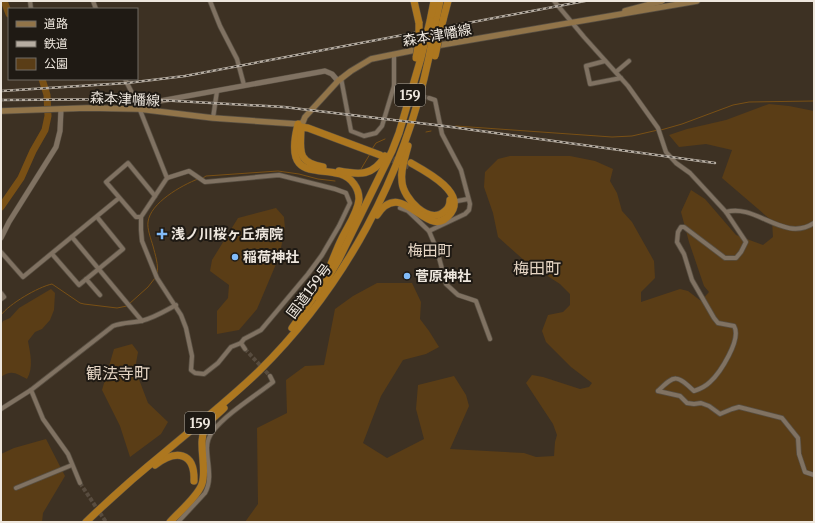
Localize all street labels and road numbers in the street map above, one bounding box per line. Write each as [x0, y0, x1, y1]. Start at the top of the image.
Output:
street label: 森本津幡線 [401, 20, 473, 50]
road number: 159 [395, 84, 425, 106]
street label: 森本津幡線 [90, 88, 160, 110]
street label: 国道159号 [283, 260, 335, 322]
road number: 159 [185, 412, 215, 434]

